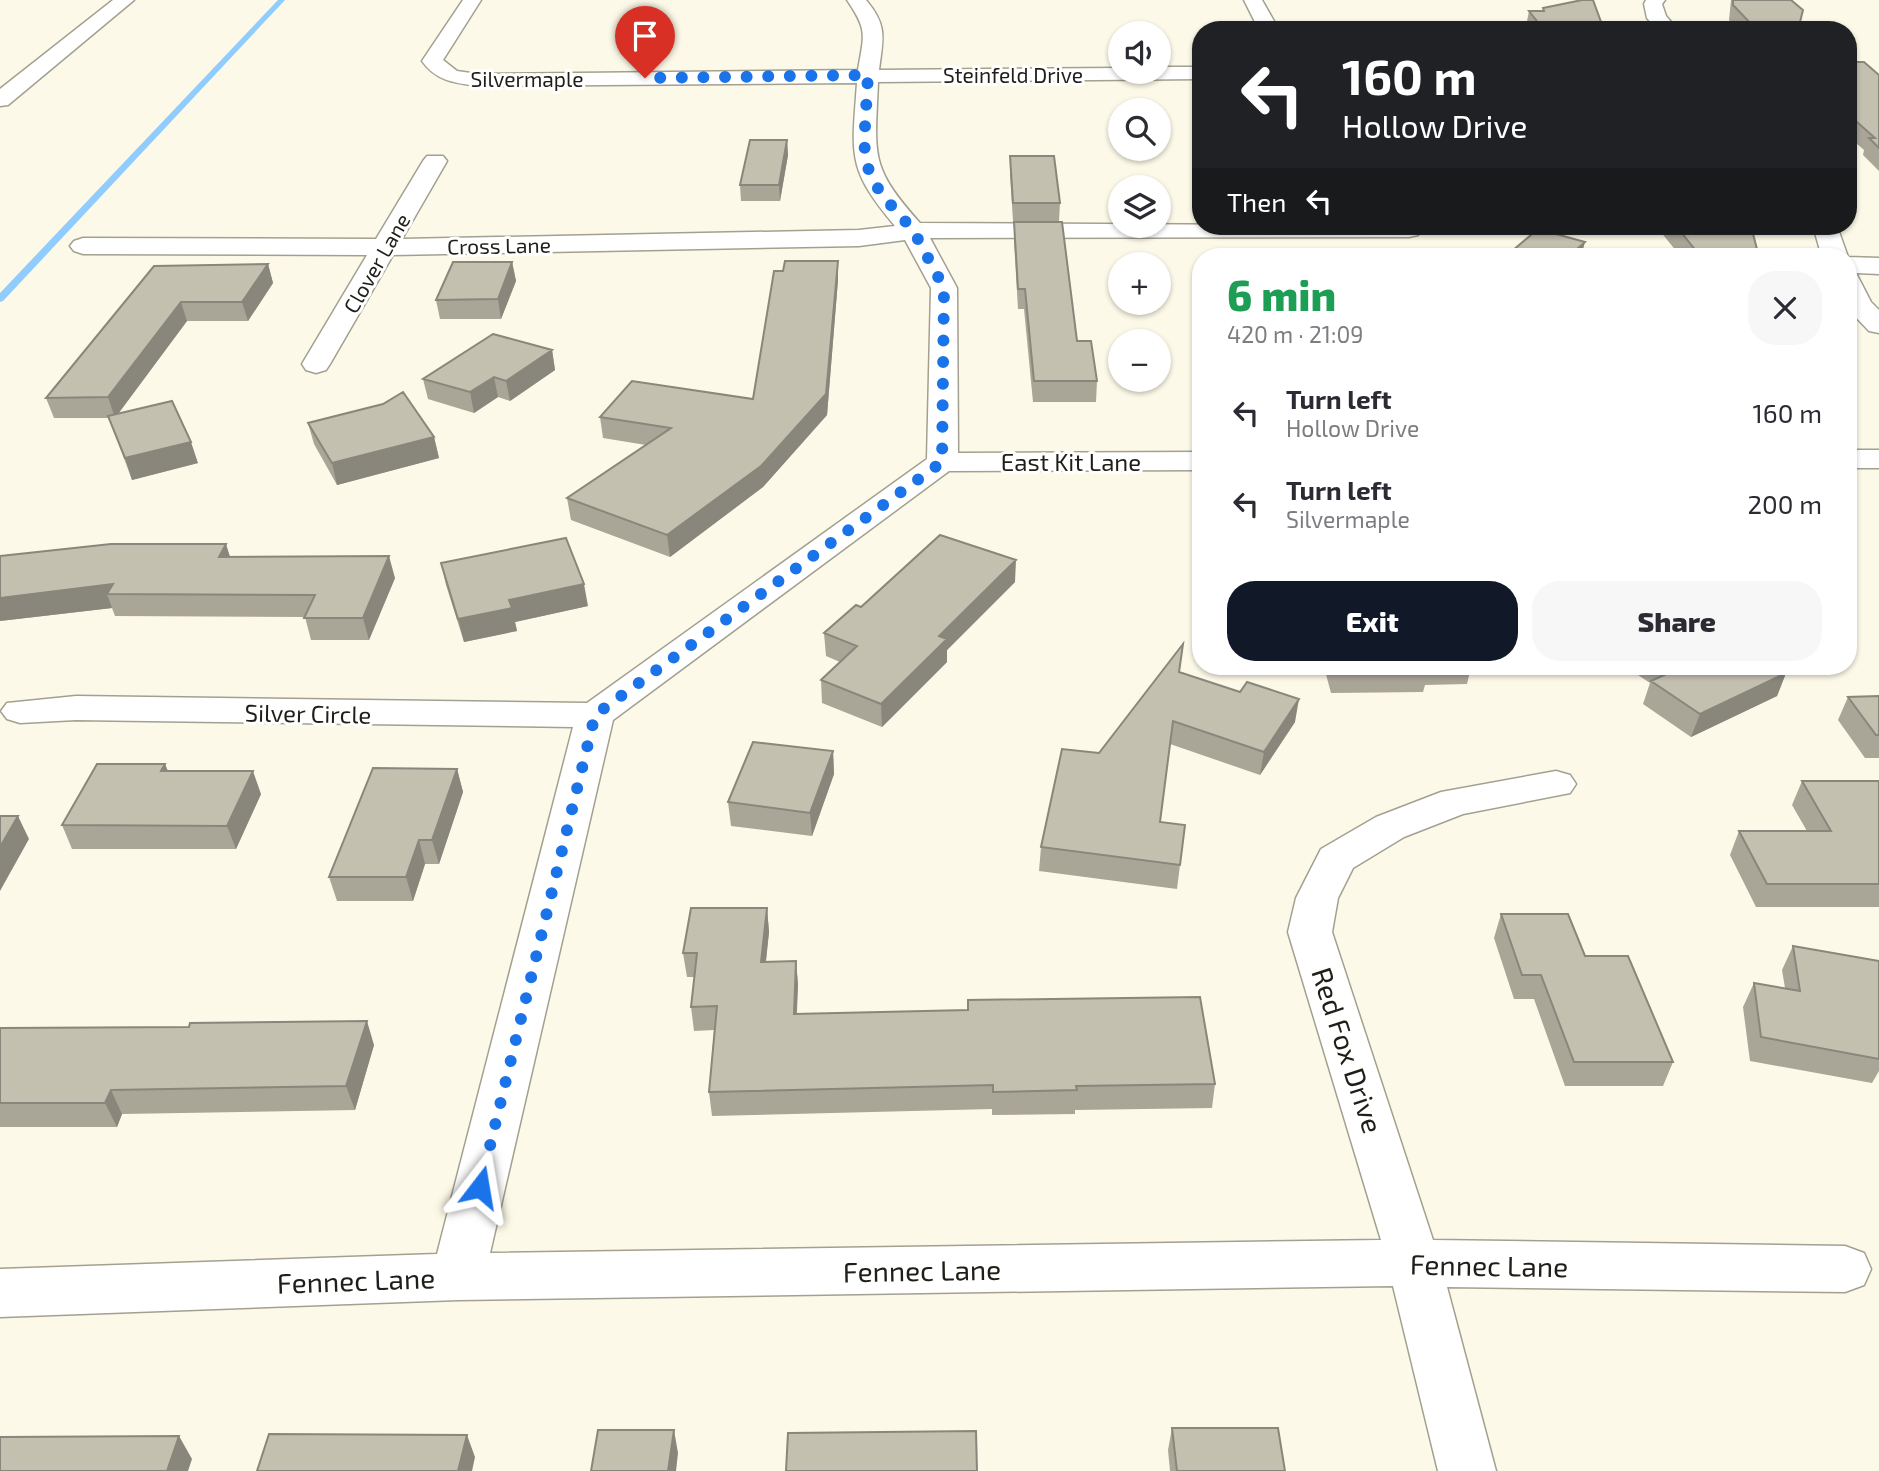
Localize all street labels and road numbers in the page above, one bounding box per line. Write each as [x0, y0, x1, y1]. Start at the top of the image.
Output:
street label: Steinfeld Drive [943, 62, 1083, 87]
street label: Silvermaple [470, 66, 584, 91]
street label: Clover Lane [337, 209, 415, 317]
street label: Cross Lane [447, 232, 551, 258]
street label: East Kit Lane [1001, 447, 1141, 476]
street label: Silver Circle [244, 697, 372, 729]
street label: Red Fox Drive [1305, 963, 1391, 1137]
street label: Fennec Lane [1410, 1247, 1568, 1283]
street label: Fennec Lane [843, 1252, 1001, 1288]
street label: Fennec Lane [276, 1260, 436, 1300]

